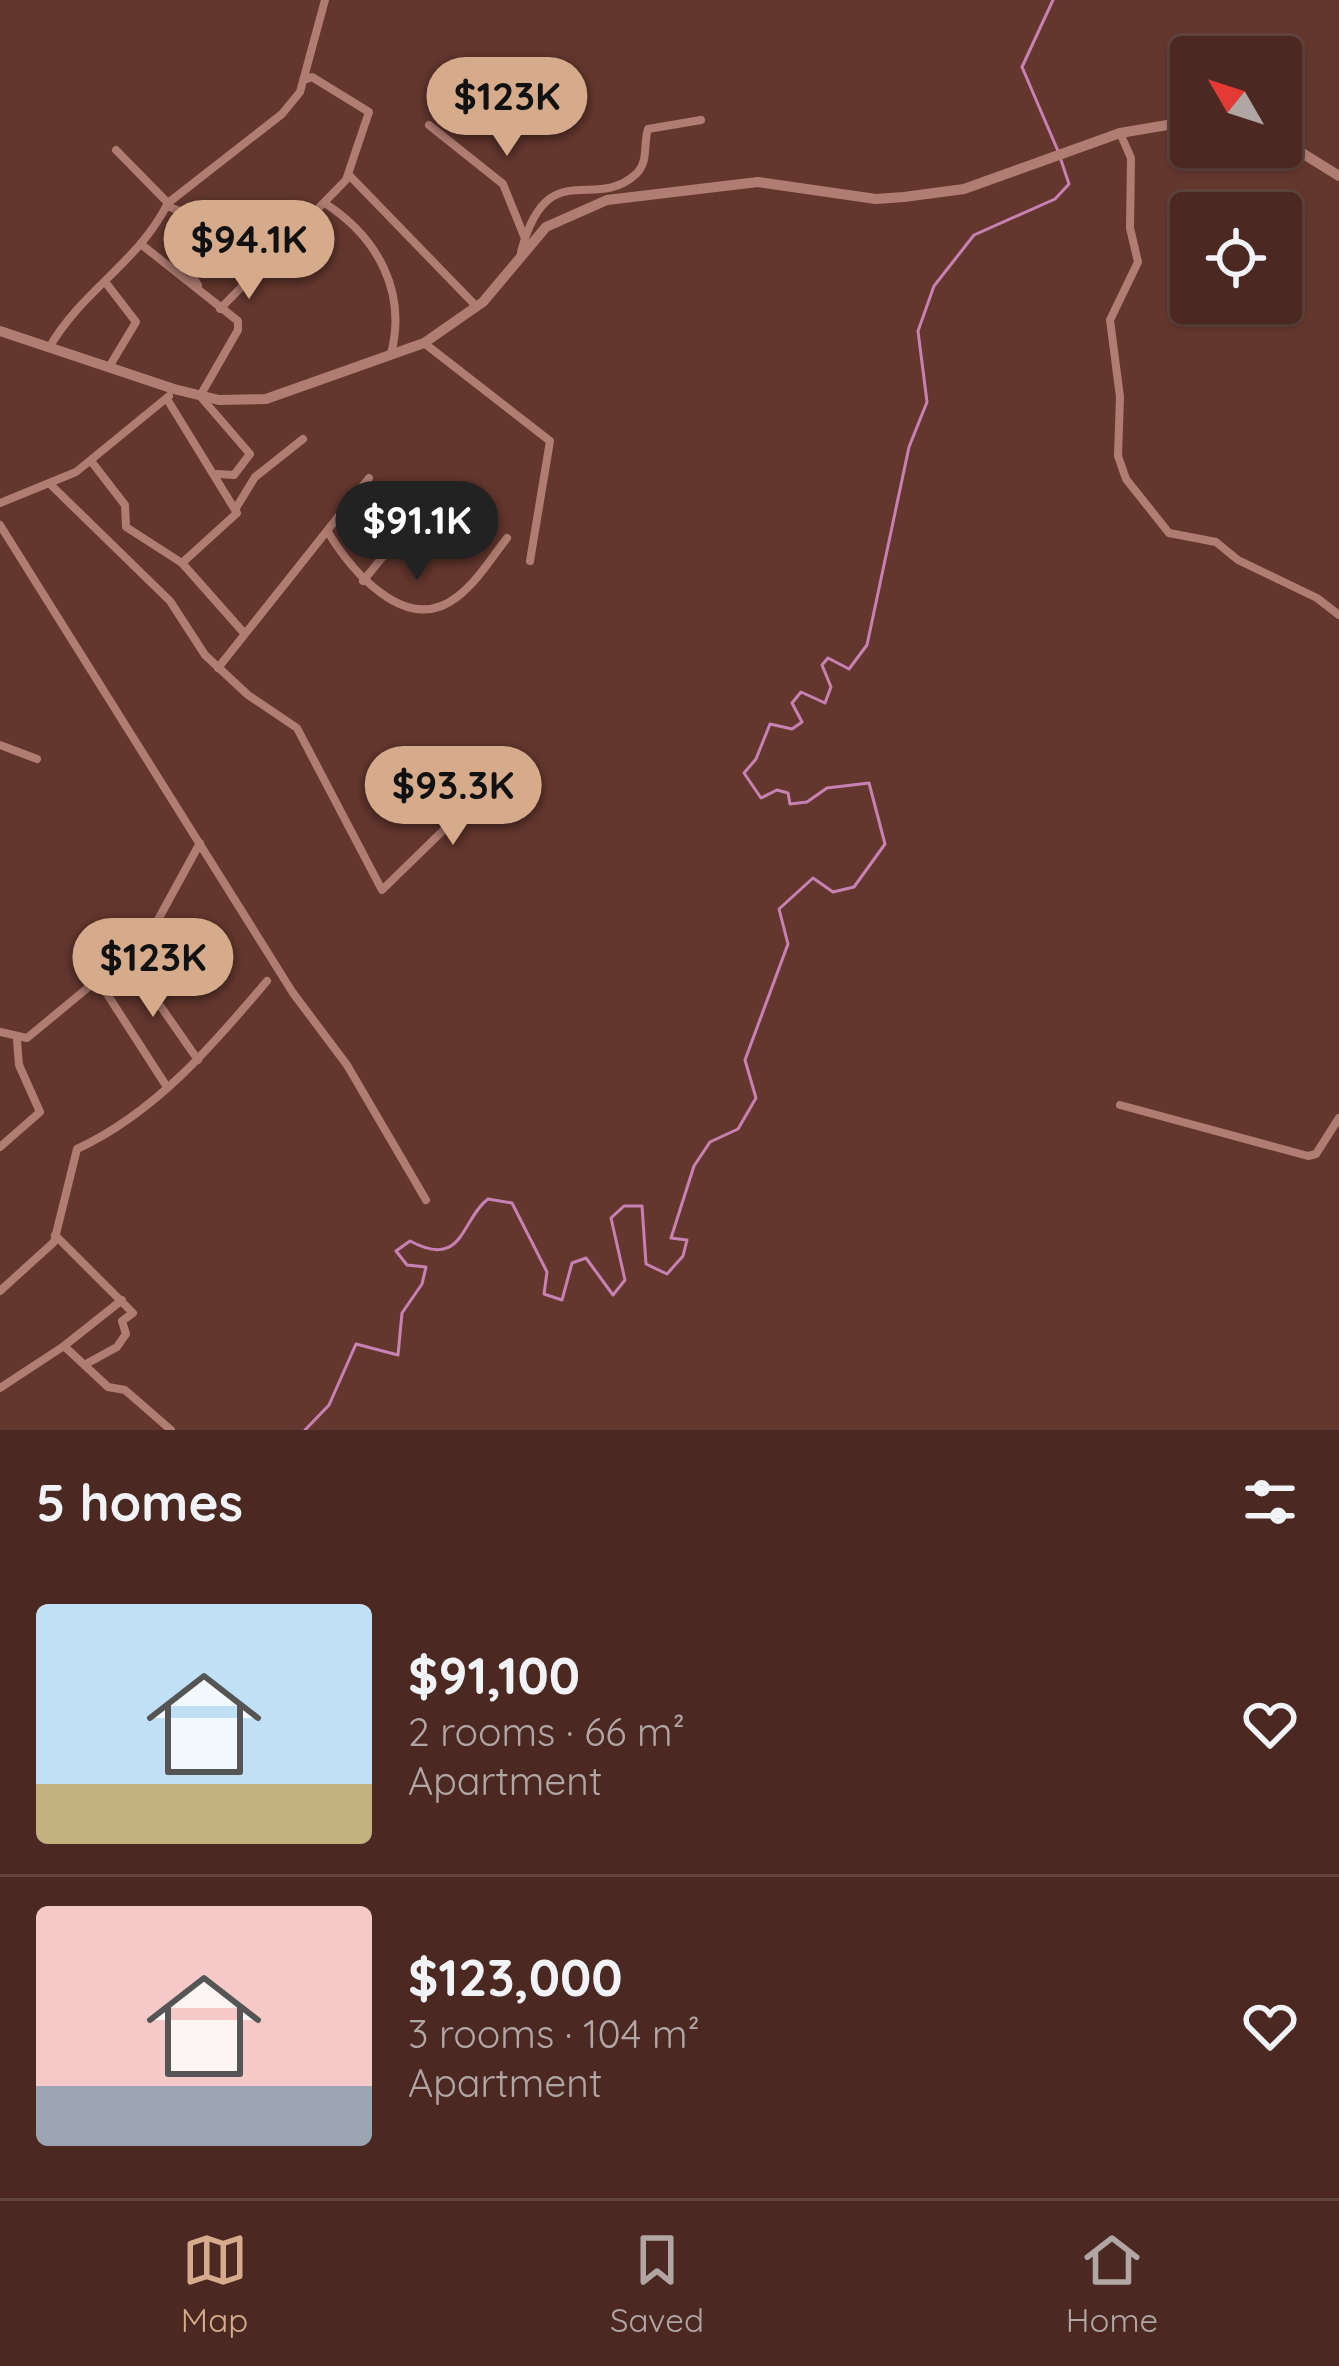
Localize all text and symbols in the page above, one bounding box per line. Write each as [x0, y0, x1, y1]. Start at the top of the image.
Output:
north arrow [1170, 36, 1302, 168]
map controls [1170, 36, 1302, 324]
pin: $123K [423, 57, 591, 159]
text: $123K [453, 71, 561, 120]
button: locate [1170, 192, 1302, 324]
pin: $94.1K [151, 200, 347, 302]
text: $94.1K [191, 214, 307, 263]
pin: $91.1K [319, 481, 515, 583]
text: $91.1K [362, 495, 472, 544]
pin: $93.3K [355, 746, 551, 848]
text: $93.3K [392, 760, 514, 809]
pin: $123K [69, 918, 237, 1020]
text: $123K [99, 932, 207, 981]
icon: filters [1237, 1469, 1303, 1535]
text: 5 homes [36, 1470, 243, 1534]
text: $91,100 [408, 1643, 580, 1707]
icon: home [132, 1652, 276, 1796]
icon: heart [1237, 1691, 1303, 1757]
text: 2 rooms · 66 m² [408, 1707, 685, 1756]
text: Apartment [408, 1756, 602, 1805]
text: $123,000 [408, 1945, 623, 2009]
icon: home [132, 1954, 276, 2098]
icon: heart [1237, 1993, 1303, 2059]
text: 3 rooms · 104 m² [408, 2009, 700, 2058]
text: Apartment [408, 2058, 602, 2107]
tab: Map [181, 2227, 248, 2340]
tab: Saved [610, 2227, 704, 2340]
tab: Home [1066, 2227, 1158, 2340]

